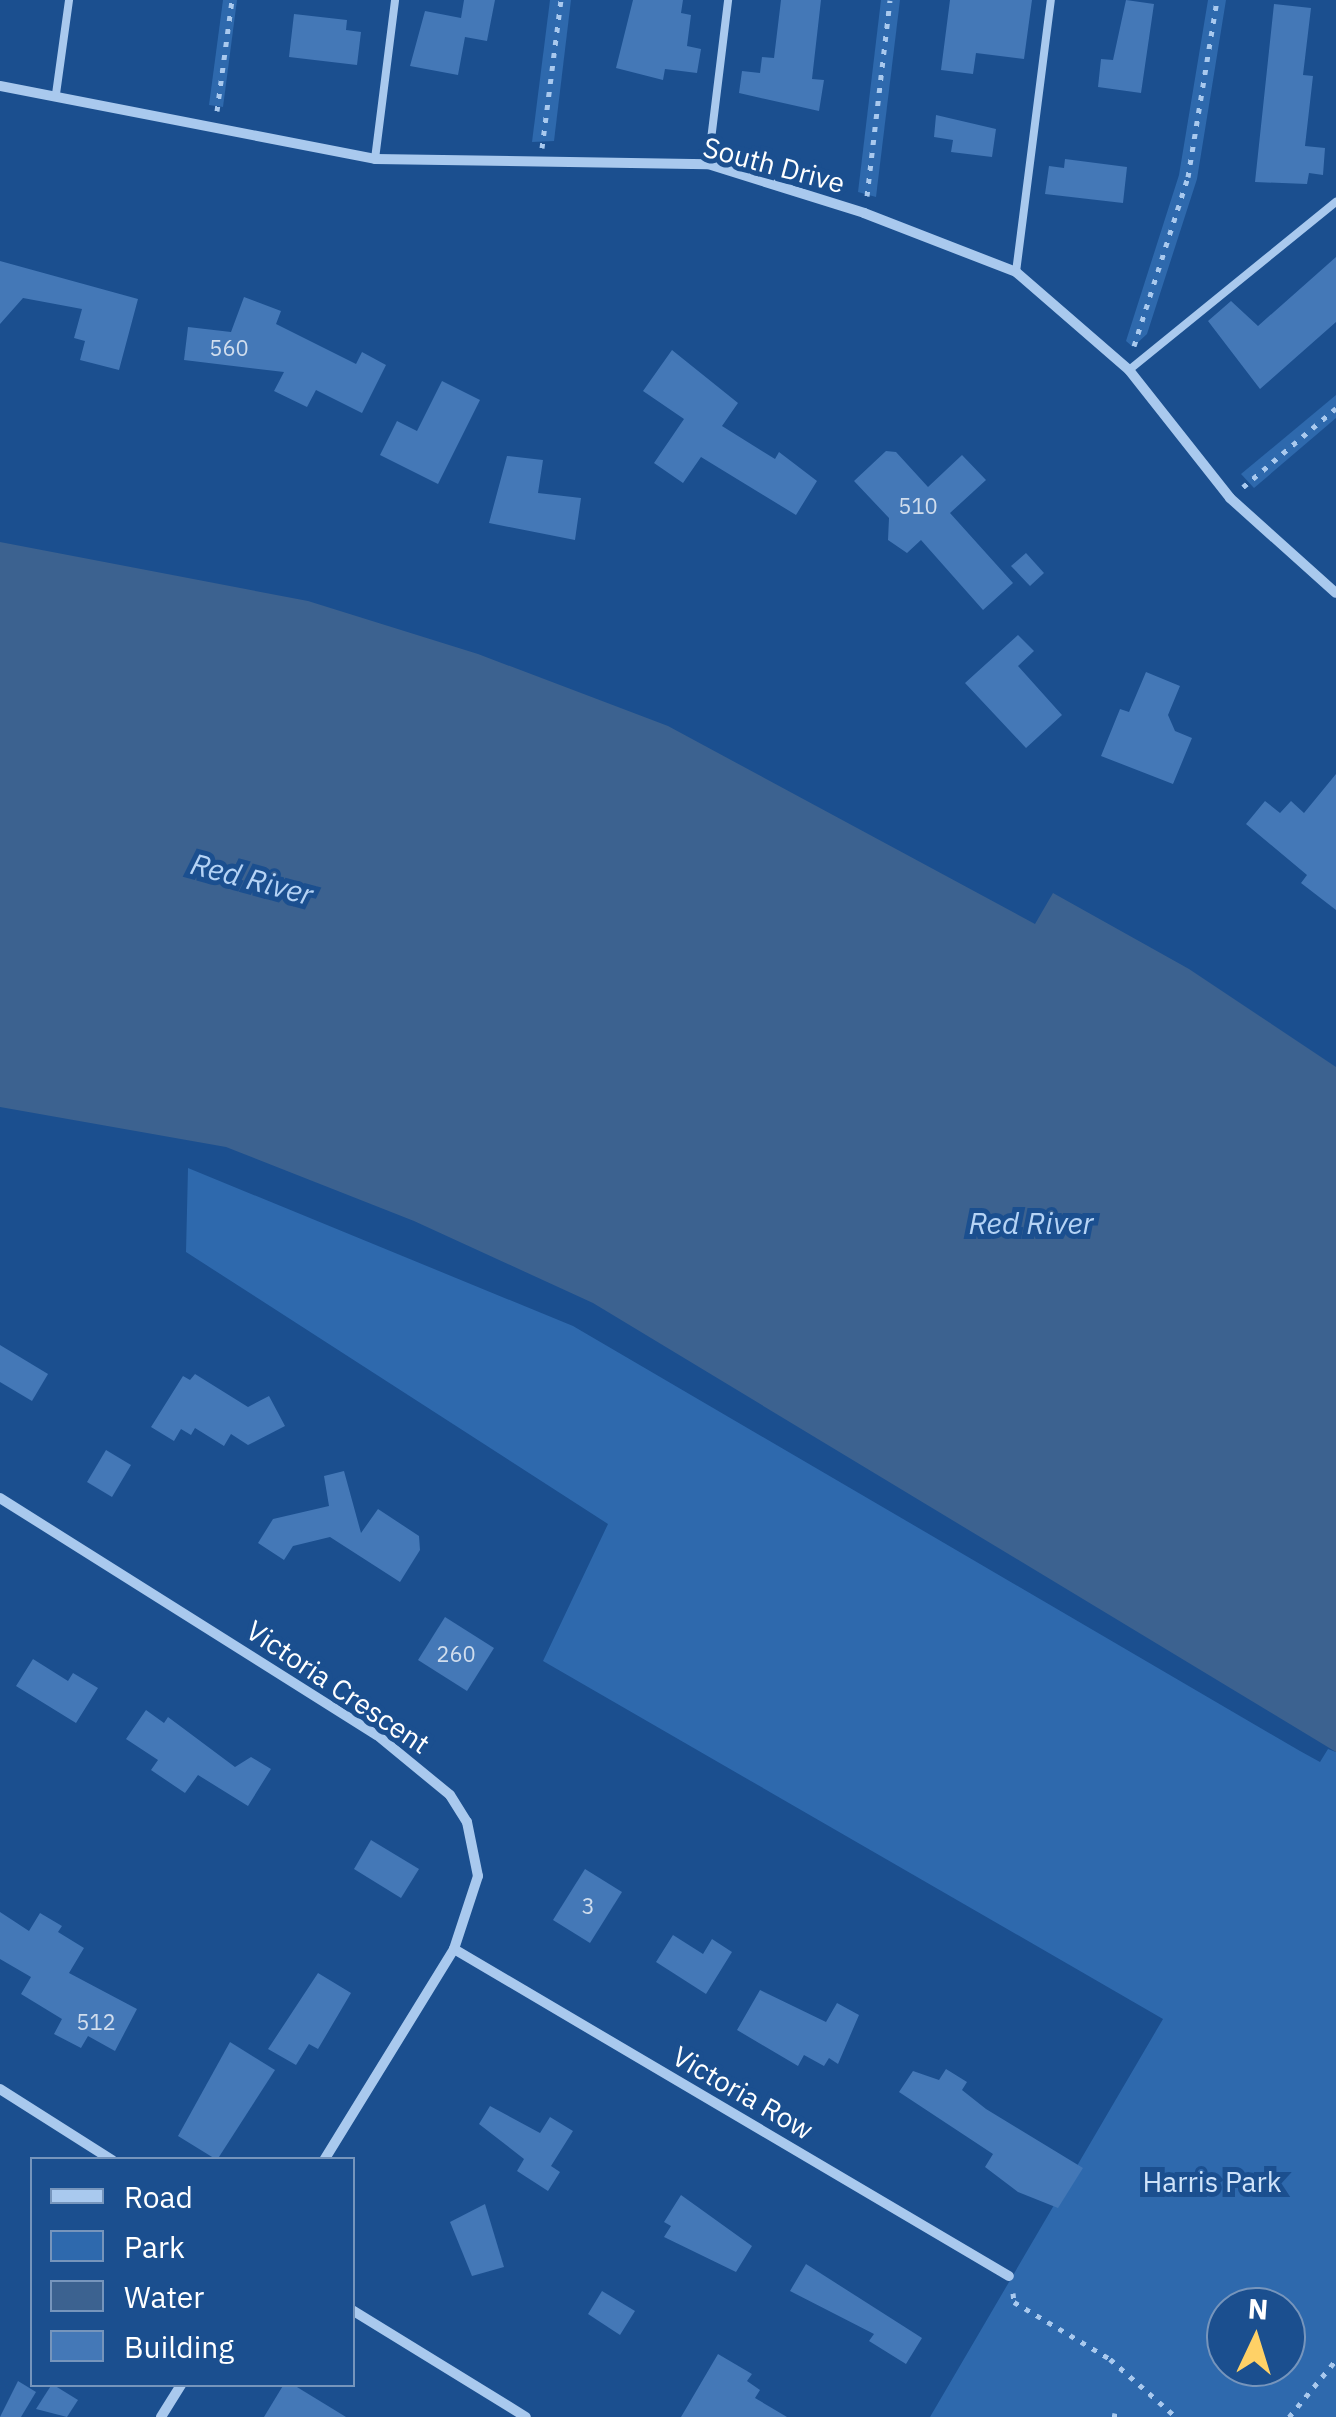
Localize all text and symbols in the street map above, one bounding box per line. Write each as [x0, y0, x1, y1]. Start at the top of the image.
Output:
street label: South Drive [700, 130, 848, 200]
house number: 560 [209, 335, 249, 361]
house number: 510 [898, 493, 938, 519]
water label: Red River [187, 845, 317, 913]
water label: Red River [969, 1205, 1093, 1241]
street label: Victoria Crescent [240, 1613, 436, 1761]
house number: 260 [436, 1641, 476, 1667]
house number: 3 [581, 1893, 595, 1919]
house number: 512 [76, 2009, 116, 2035]
street label: Victoria Row [667, 2039, 819, 2147]
legend [30, 2157, 355, 2387]
park label: Harris Park [1142, 2165, 1282, 2199]
text: Road [124, 2177, 193, 2216]
text: Park [124, 2227, 185, 2266]
text: Water [124, 2277, 204, 2316]
north arrow [1206, 2287, 1306, 2387]
text: N [1247, 2289, 1269, 2328]
text: Building [124, 2327, 234, 2366]

